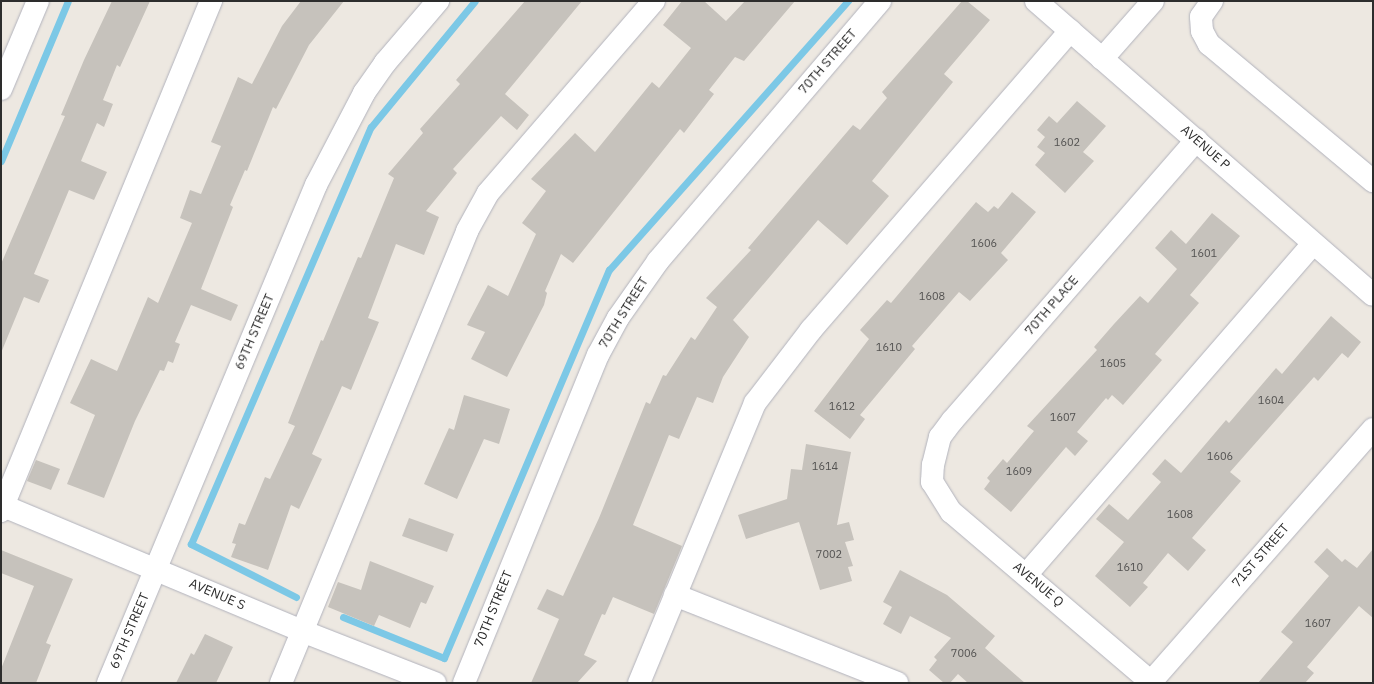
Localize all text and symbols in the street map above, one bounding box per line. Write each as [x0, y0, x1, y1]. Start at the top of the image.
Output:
street label: 70TH STREET [796, 26, 860, 98]
street label: AVENUE P [1177, 122, 1233, 174]
house number: 1602 [1054, 135, 1080, 149]
house number: 1606 [971, 236, 997, 250]
house number: 1601 [1191, 246, 1217, 260]
street label: 70TH PLACE [1022, 273, 1082, 339]
street label: 70TH STREET [596, 275, 652, 351]
house number: 1608 [919, 289, 945, 303]
street label: 69TH STREET [232, 292, 278, 372]
house number: 1610 [876, 340, 902, 354]
house number: 1605 [1100, 356, 1126, 370]
house number: 1604 [1258, 393, 1284, 407]
house number: 1612 [829, 399, 855, 413]
house number: 1607 [1050, 410, 1076, 424]
house number: 1606 [1207, 449, 1233, 463]
house number: 1614 [812, 459, 838, 473]
house number: 1609 [1006, 464, 1032, 478]
house number: 1608 [1167, 507, 1193, 521]
street label: 71ST STREET [1229, 521, 1293, 591]
house number: 7002 [816, 547, 842, 561]
street label: AVENUE Q [1010, 559, 1066, 611]
house number: 1610 [1117, 560, 1143, 574]
street label: 70TH STREET [472, 569, 516, 649]
street label: AVENUE S [187, 576, 247, 614]
street label: 69TH STREET [107, 591, 153, 671]
house number: 1607 [1305, 616, 1331, 630]
house number: 7006 [951, 646, 977, 660]

